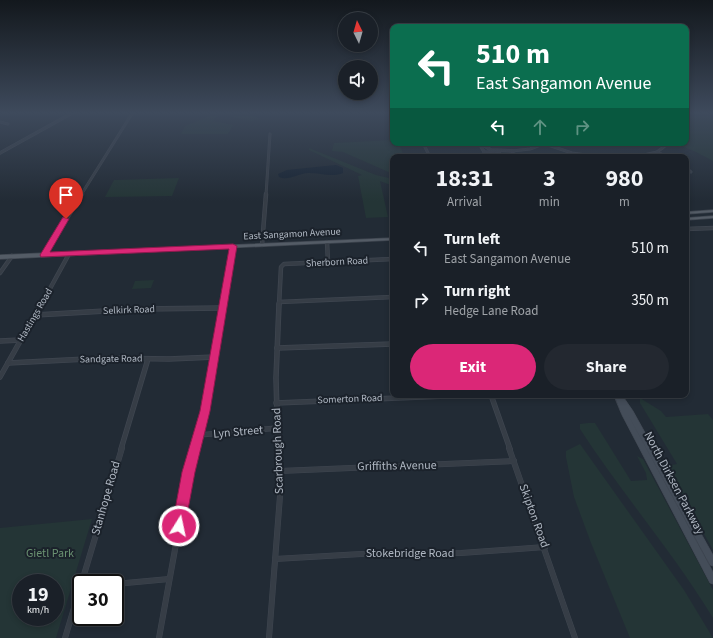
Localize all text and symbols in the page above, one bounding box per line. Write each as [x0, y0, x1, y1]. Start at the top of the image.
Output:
north arrow [338, 12, 378, 52]
map controls [338, 12, 378, 100]
text: 510 m [476, 34, 550, 74]
icon: left [410, 40, 462, 92]
button: sound [338, 60, 378, 100]
text: East Sangamon Avenue [476, 71, 651, 96]
icon: left [487, 116, 509, 138]
icon: ahead [529, 116, 551, 138]
icon: right [571, 116, 593, 138]
text: 18:31 [435, 161, 493, 196]
text: 3 [543, 161, 556, 196]
text: 980 [605, 161, 643, 196]
pin [49, 178, 83, 219]
icon: arrive [55, 184, 77, 206]
text: Arrival [447, 193, 482, 211]
text: min [539, 193, 560, 211]
text: m [619, 193, 630, 211]
street label: East Sangamon Avenue [243, 224, 341, 244]
text: Turn left [444, 229, 500, 250]
icon: left [410, 237, 432, 259]
text: 510 m [631, 238, 669, 259]
text: East Sangamon Avenue [444, 250, 571, 268]
street label: Sherborn Road [305, 253, 369, 271]
text: Turn right [444, 281, 510, 302]
street label: Hastings Road [14, 286, 56, 344]
icon: right [410, 289, 432, 311]
text: 350 m [631, 290, 669, 311]
street label: Selkirk Road [103, 302, 155, 318]
text: Hedge Lane Road [444, 302, 539, 320]
button: Exit [410, 344, 536, 390]
button: Share [544, 344, 669, 390]
street label: Sandgate Road [79, 351, 143, 367]
street label: Somerton Road [317, 391, 383, 407]
street label: Scarbrough Road [268, 408, 288, 494]
street label: Lyn Street [212, 421, 264, 443]
street label: North Dirksen Parkway [640, 429, 709, 538]
street label: Griffiths Avenue [357, 457, 437, 475]
street label: Stanhope Road [87, 459, 125, 537]
street label: Skipton Road [515, 482, 553, 550]
position arrow [158, 505, 200, 547]
park label: Gietl Park [26, 545, 74, 562]
street label: Stokebridge Road [366, 545, 454, 562]
speed limit sign: 30 [72, 574, 124, 626]
text: 19 [27, 581, 49, 609]
text: km/h [27, 603, 49, 617]

